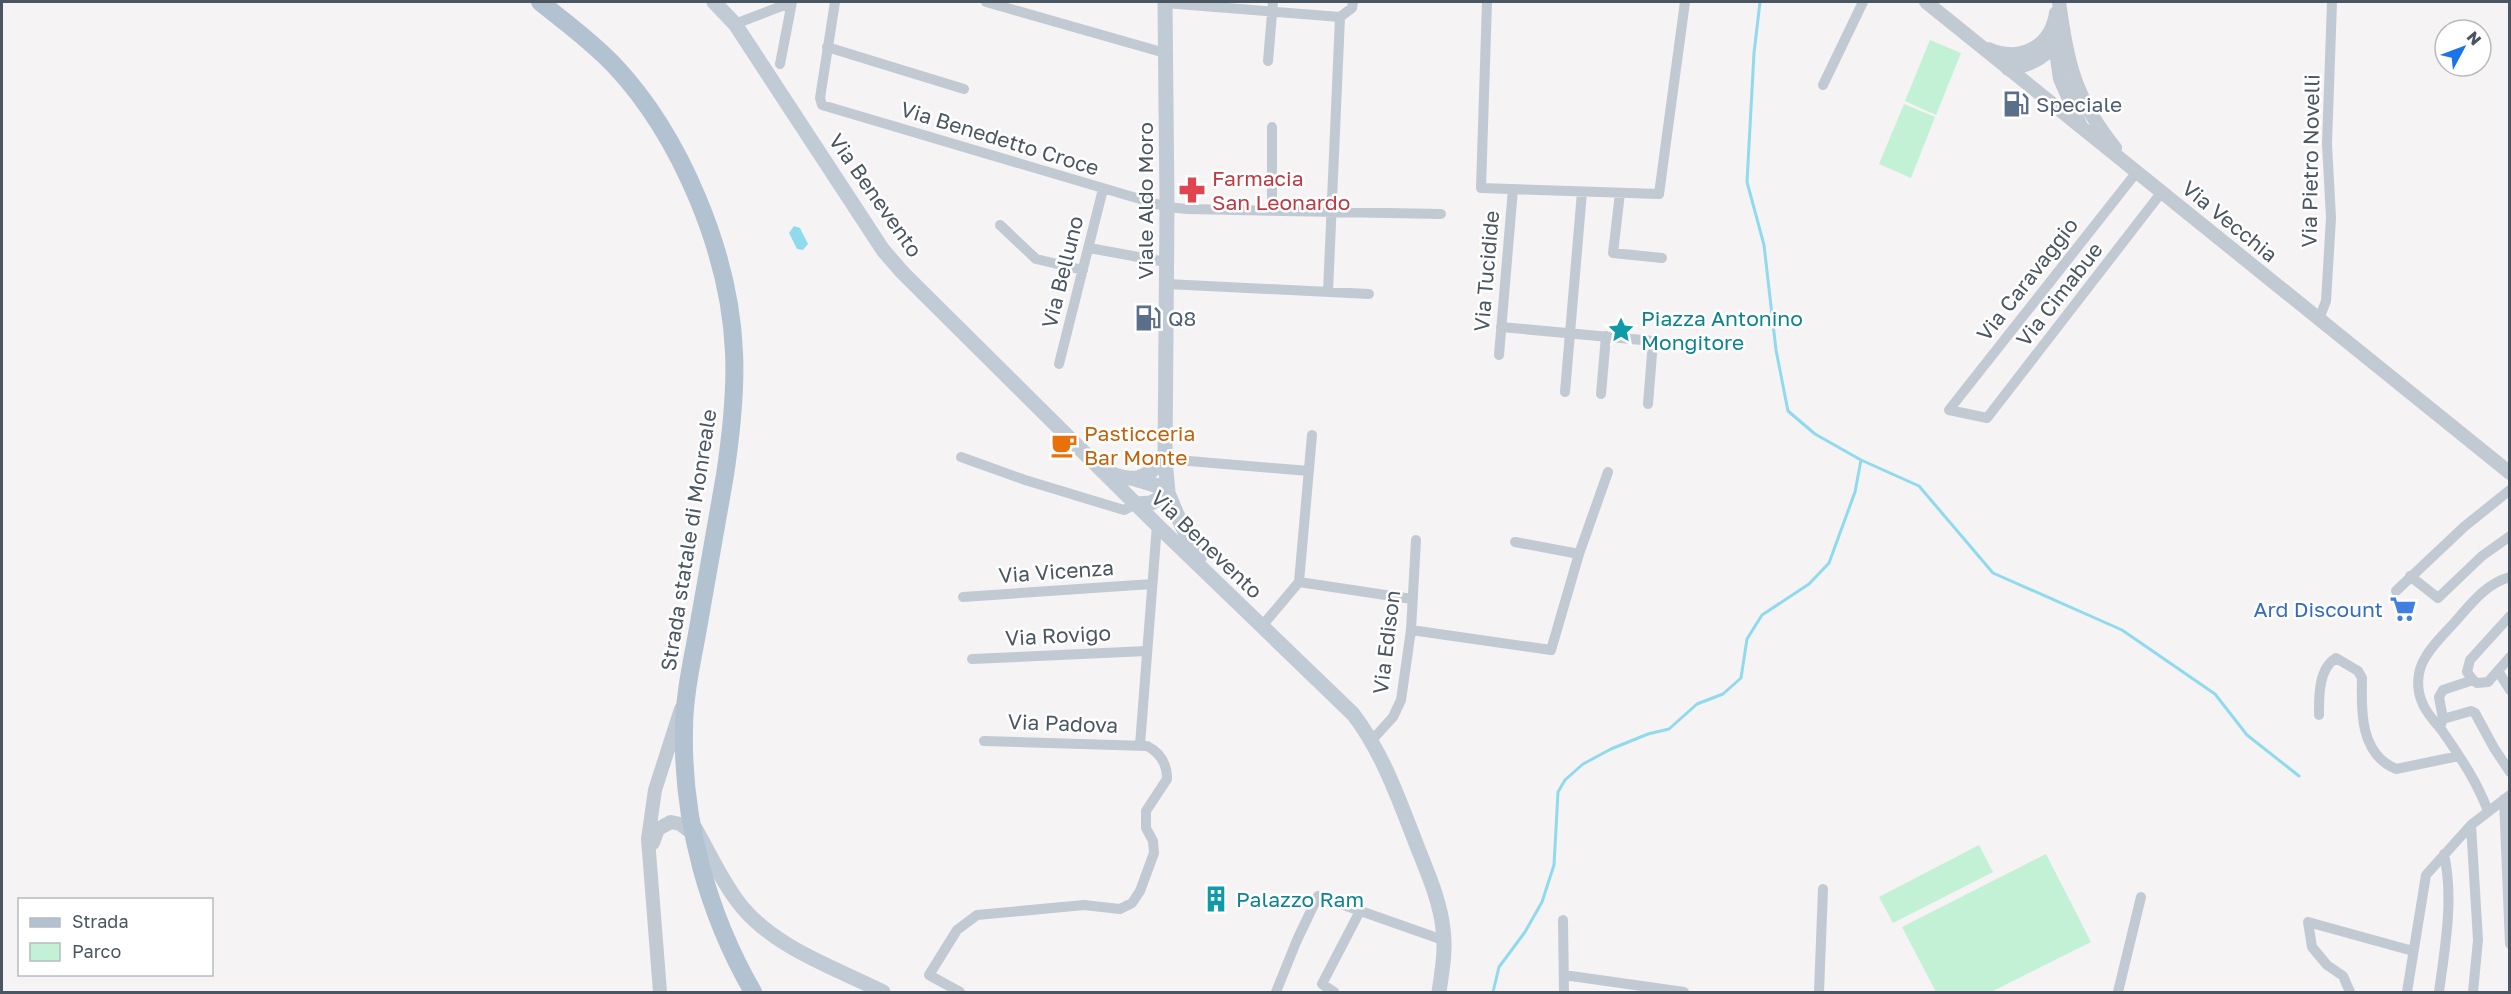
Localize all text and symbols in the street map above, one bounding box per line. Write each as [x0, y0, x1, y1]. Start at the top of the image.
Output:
north arrow [2433, 18, 2493, 78]
text: N [2463, 27, 2486, 49]
street label: Via Pietro Novelli [2295, 74, 2325, 248]
fuel station icon: Speciale [2001, 89, 2031, 119]
place label: Speciale [2036, 91, 2122, 117]
street label: Via Benedetto Croce [898, 95, 1102, 181]
street label: Viale Aldo Moro [1132, 122, 1158, 280]
street label: Via Benevento [824, 128, 928, 262]
place label: Farmacia San Leonardo [1212, 165, 1350, 215]
pharmacy icon: Farmacia San Leonardo [1177, 175, 1207, 205]
street label: Via Vecchia [2177, 175, 2283, 267]
street label: Via Tucidide [1468, 209, 1504, 333]
street label: Via Caravaggio [1971, 212, 2083, 346]
street label: Via Belluno [1036, 213, 1088, 331]
street label: Via Cimabue [2010, 237, 2108, 351]
fuel station icon: Q8 [1133, 303, 1163, 333]
place label: Q8 [1168, 305, 1196, 331]
place label: Piazza Antonino Mongitore [1641, 305, 1803, 355]
place icon: Piazza Antonino Mongitore [1606, 315, 1636, 345]
street label: Strada statale di Monreale [654, 407, 722, 673]
place label: Pasticceria Bar Monte [1084, 420, 1195, 470]
cafe icon: Pasticceria Bar Monte [1049, 430, 1079, 460]
street label: Via Benevento [1146, 484, 1268, 604]
street label: Via Vicenza [997, 554, 1115, 588]
street label: Via Edison [1367, 589, 1405, 695]
supermarket icon: Ard Discount [2388, 594, 2418, 624]
place label: Ard Discount [2253, 596, 2383, 622]
street label: Via Rovigo [1004, 619, 1112, 651]
street label: Via Padova [1007, 708, 1119, 738]
building icon: Palazzo Ram [1201, 884, 1231, 914]
place label: Palazzo Ram [1236, 886, 1364, 912]
legend [18, 898, 213, 976]
text: Strada [72, 910, 129, 932]
text: Parco [72, 940, 121, 962]

